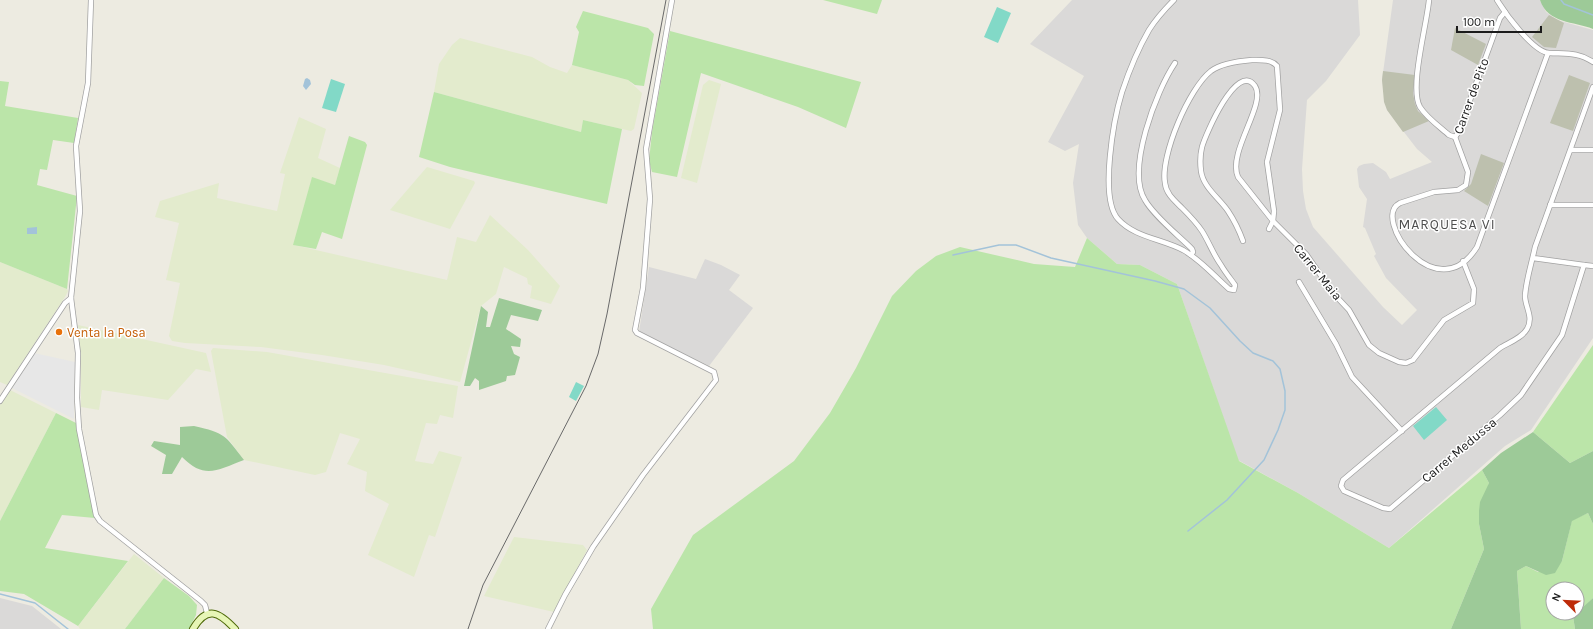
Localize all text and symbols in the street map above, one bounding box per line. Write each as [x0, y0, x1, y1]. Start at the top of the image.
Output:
scale bar [1457, 8, 1541, 34]
text: 100 m [1463, 15, 1495, 29]
street label: Carrer de Pito [1450, 56, 1492, 136]
district label: MARQUESA VI [1398, 216, 1496, 233]
street label: Carrer Maia [1291, 241, 1345, 303]
place label: Venta la Posa [67, 325, 146, 340]
marker: Venta la Posa [54, 327, 64, 337]
street label: Carrer Medussa [1419, 414, 1499, 486]
north arrow [1545, 581, 1585, 621]
text: N [1549, 591, 1564, 603]

